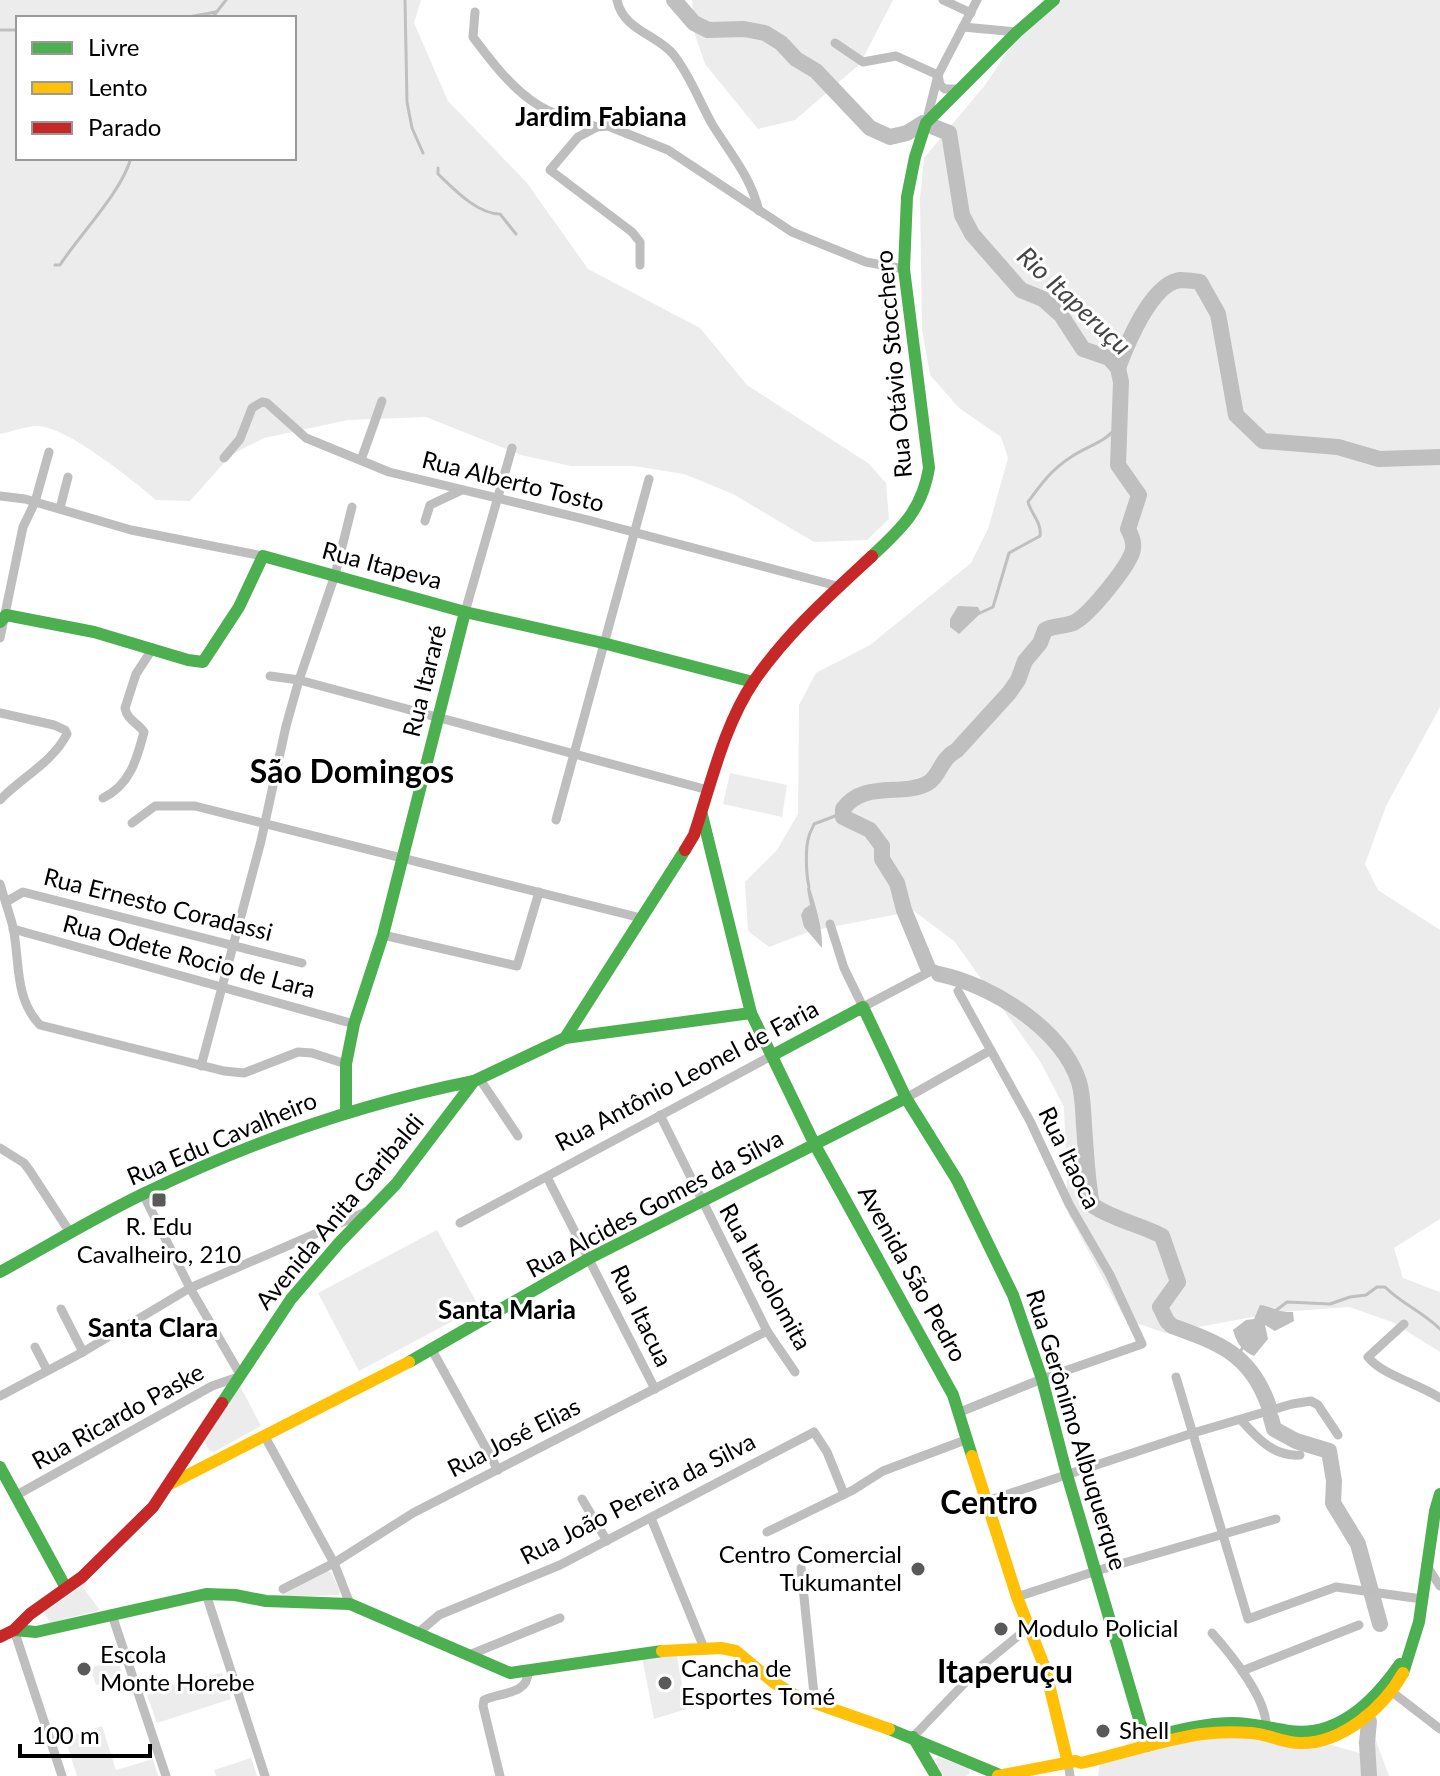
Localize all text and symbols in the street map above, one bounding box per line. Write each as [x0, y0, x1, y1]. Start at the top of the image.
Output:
legend [16, 16, 296, 160]
text: Livre [88, 32, 139, 61]
text: Lento [88, 72, 148, 101]
district label: Jardim Fabiana [515, 100, 687, 132]
text: Parado [88, 112, 161, 141]
water label: Rio Itaperuçu [1011, 240, 1138, 361]
street label: Rua Otávio Stocchero [868, 249, 917, 479]
street label: Rua Alberto Tosto [419, 444, 608, 517]
street label: Rua Itapeva [319, 535, 445, 594]
street label: Rua Itararé [396, 622, 451, 740]
district label: São Domingos [250, 751, 454, 790]
street label: Rua Ernesto Coradassi [41, 861, 276, 946]
street label: Rua Odete Rocio de Lara [60, 908, 319, 1003]
street label: Rua Antônio Leonel de Faria [550, 993, 823, 1156]
street label: Rua Edu Cavalheiro [122, 1085, 321, 1191]
street label: Rua Itaoca [1033, 1102, 1107, 1213]
street label: Avenida Anita Garibaldi [249, 1107, 429, 1315]
street label: Rua Alcides Gomes da Silva [521, 1123, 788, 1283]
street label: Avenida São Pedro [853, 1180, 974, 1366]
marker: R. Edu Cavalheiro, 210 [150, 1191, 168, 1209]
street label: Rua Itacolomita [714, 1198, 819, 1355]
place label: R. Edu Cavalheiro, 210 [77, 1211, 241, 1268]
street label: Rua Itacua [605, 1260, 679, 1371]
street label: Rua Gerônimo Albuquerque [1021, 1286, 1134, 1573]
district label: Santa Maria [438, 1293, 576, 1325]
district label: Santa Clara [88, 1311, 218, 1343]
street label: Rua Ricardo Paske [26, 1356, 208, 1475]
street label: Rua José Elias [442, 1391, 585, 1483]
street label: Rua João Pereira da Silva [515, 1426, 760, 1570]
district label: Centro [940, 1482, 1038, 1521]
place label: Centro Comercial Tukumantel [719, 1539, 902, 1596]
marker: Centro Comercial Tukumantel [909, 1560, 927, 1578]
place label: Modulo Policial [1017, 1613, 1178, 1642]
marker: Modulo Policial [992, 1620, 1010, 1638]
place label: Escola Monte Horebe [100, 1639, 255, 1696]
district label: Itaperuçu [937, 1651, 1073, 1690]
place label: Cancha de Esportes Tomé [681, 1653, 835, 1710]
marker: Escola Monte Horebe [75, 1660, 93, 1678]
marker: Cancha de Esportes Tomé [656, 1674, 674, 1692]
scale bar [20, 1708, 150, 1758]
place label: Shell [1119, 1715, 1169, 1744]
text: 100 m [32, 1720, 100, 1749]
marker: Shell [1094, 1722, 1112, 1740]

